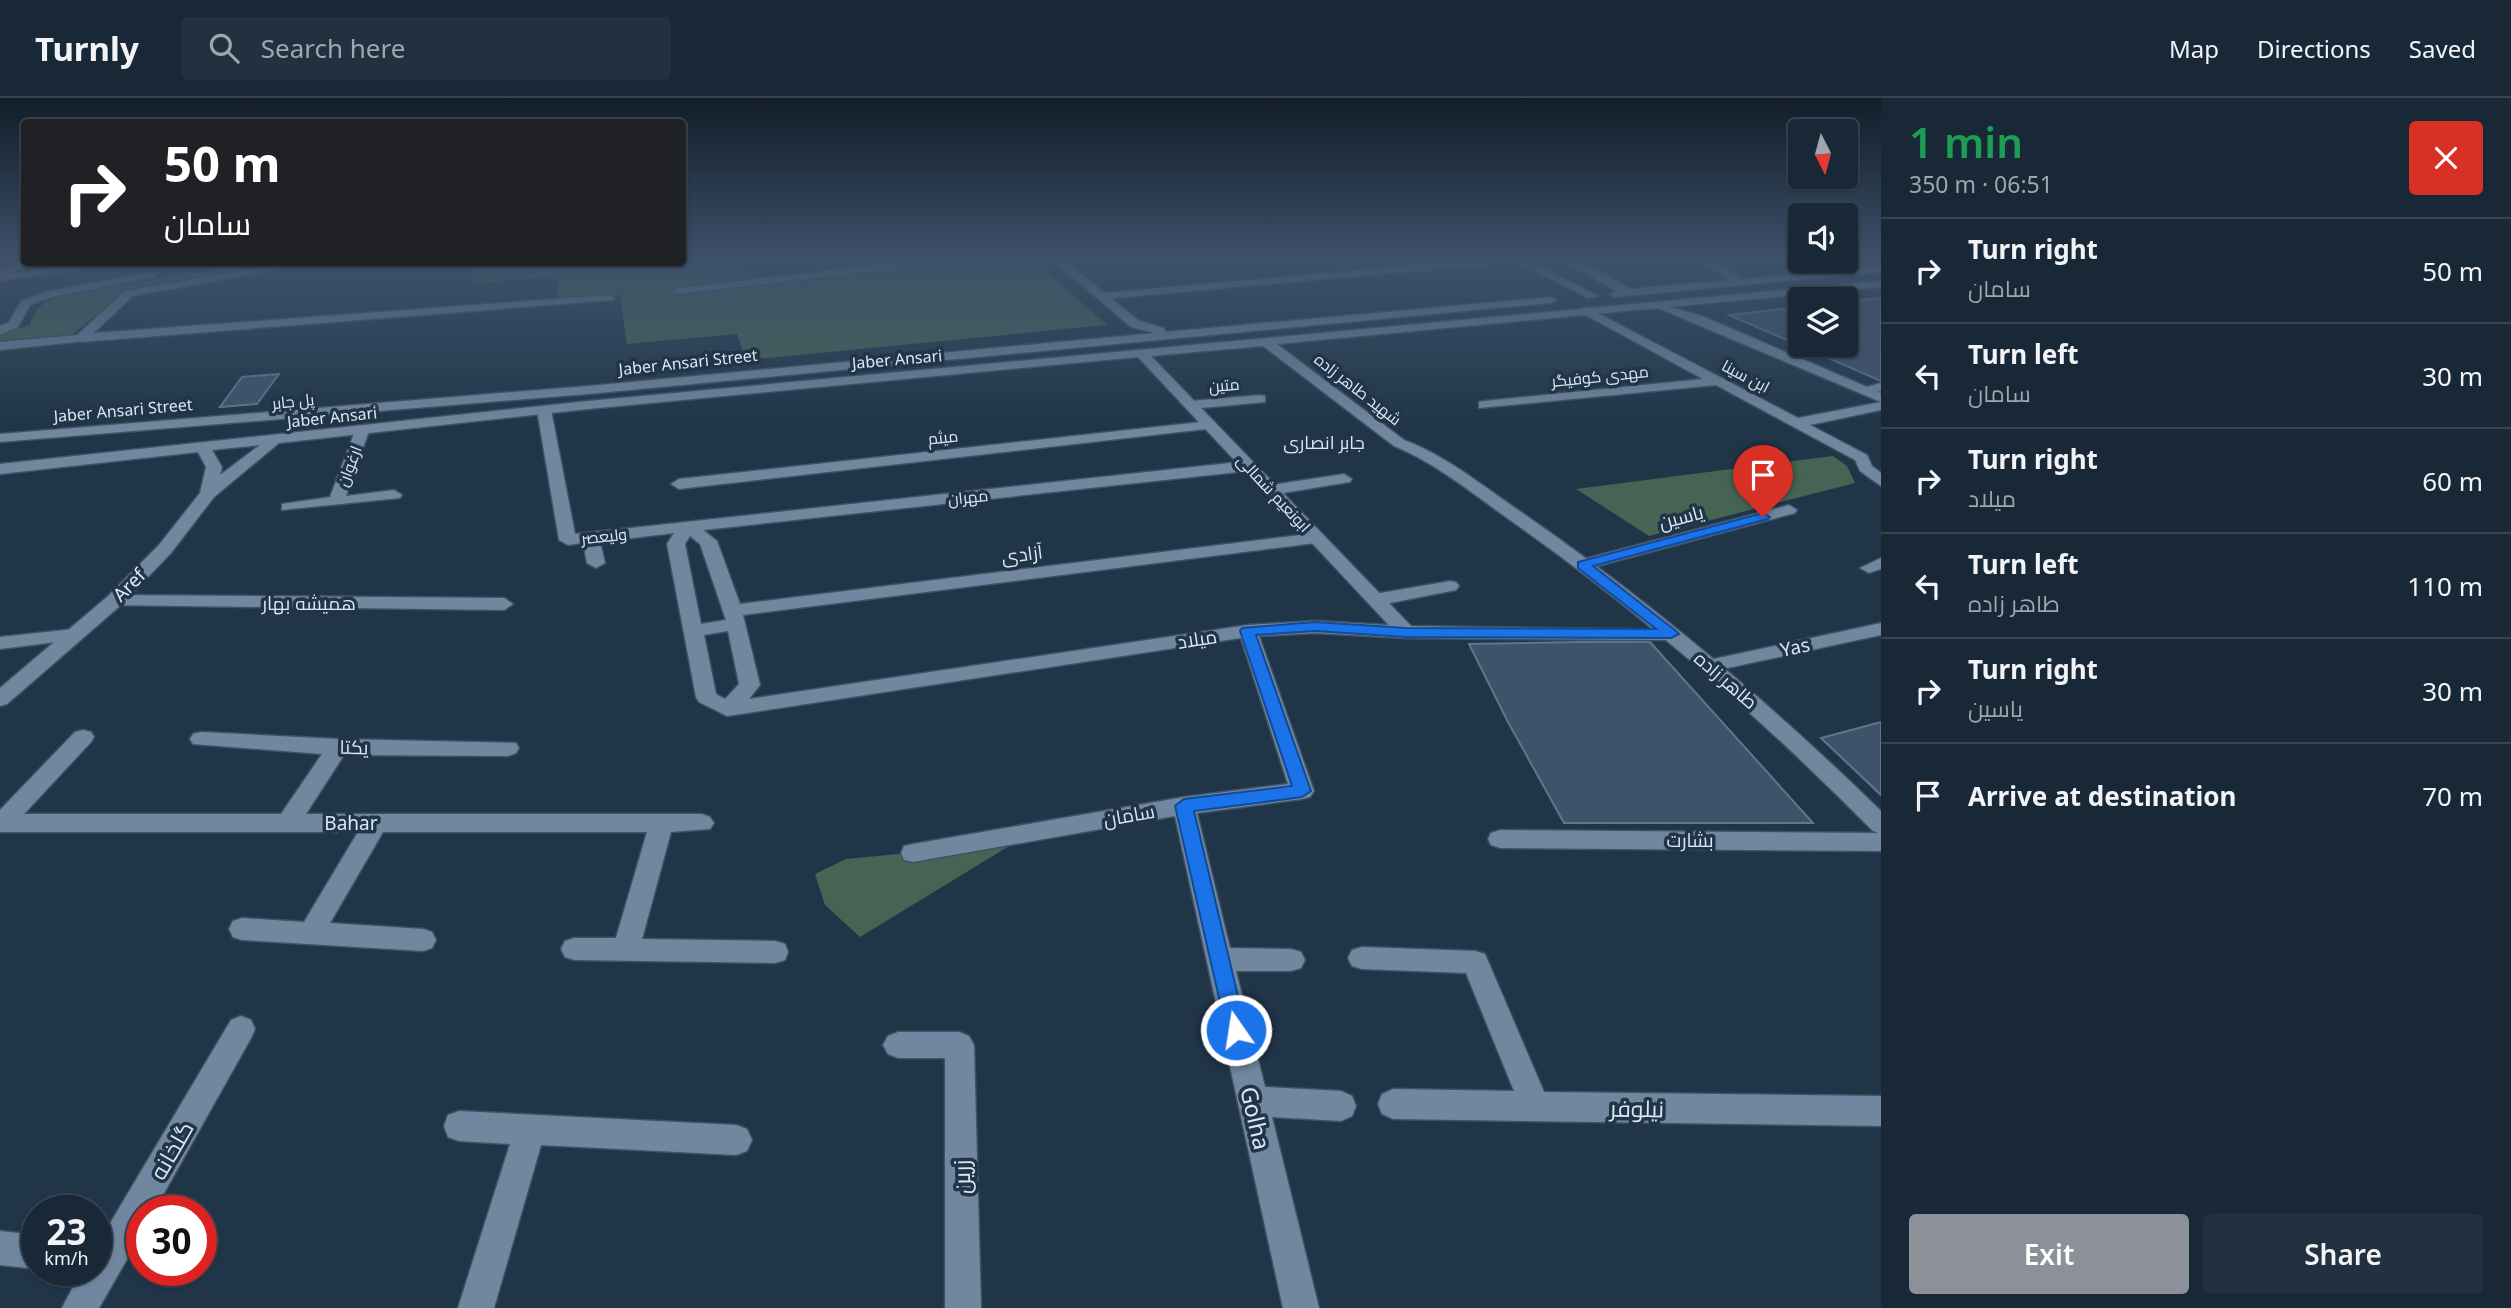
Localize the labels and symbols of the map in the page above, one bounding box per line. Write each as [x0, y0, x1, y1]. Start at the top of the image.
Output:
north arrow [1788, 119, 1858, 189]
street label: Jaber Ansari Street [616, 344, 759, 380]
street label: Jaber Ansari [849, 344, 943, 374]
street label: شهید طاهر زاده [1310, 348, 1406, 430]
street label: ابن سینا [1718, 354, 1774, 398]
street label: مهدی کوفیگر [1549, 360, 1650, 392]
street label: متین [1208, 373, 1240, 397]
street label: پل جابر [270, 388, 316, 415]
street label: Jaber Ansari Street [51, 393, 194, 427]
street label: Jaber Ansari [284, 401, 378, 433]
street label: میثم [927, 424, 959, 451]
district label: جابر انصاری [1283, 430, 1365, 454]
street label: ارغوان [331, 442, 367, 490]
pin [1733, 445, 1793, 517]
street label: ابونعیم شمالی [1231, 449, 1316, 537]
street label: مهران [947, 484, 989, 510]
street label: یاسین [1656, 499, 1706, 535]
street label: ولیعصر [579, 523, 628, 549]
street label: آزادی [1000, 539, 1044, 569]
street label: Aref [107, 562, 152, 607]
street label: همیشه بهار [261, 590, 356, 616]
street label: میلاد [1175, 623, 1219, 655]
street label: Yas [1778, 631, 1812, 663]
street label: طاهر زاده [1689, 645, 1763, 715]
street label: یکتا [339, 734, 369, 760]
street label: سامان [1101, 798, 1157, 832]
street label: Bahar [324, 810, 378, 836]
street label: بشارت [1666, 827, 1714, 853]
position arrow [1199, 993, 1273, 1067]
street label: Golha [1233, 1083, 1279, 1153]
street label: نیلوفر [1608, 1091, 1664, 1124]
street label: گلخانه [141, 1115, 201, 1185]
street label: زرین [945, 1160, 977, 1194]
speed limit sign: 30 [126, 1195, 217, 1286]

